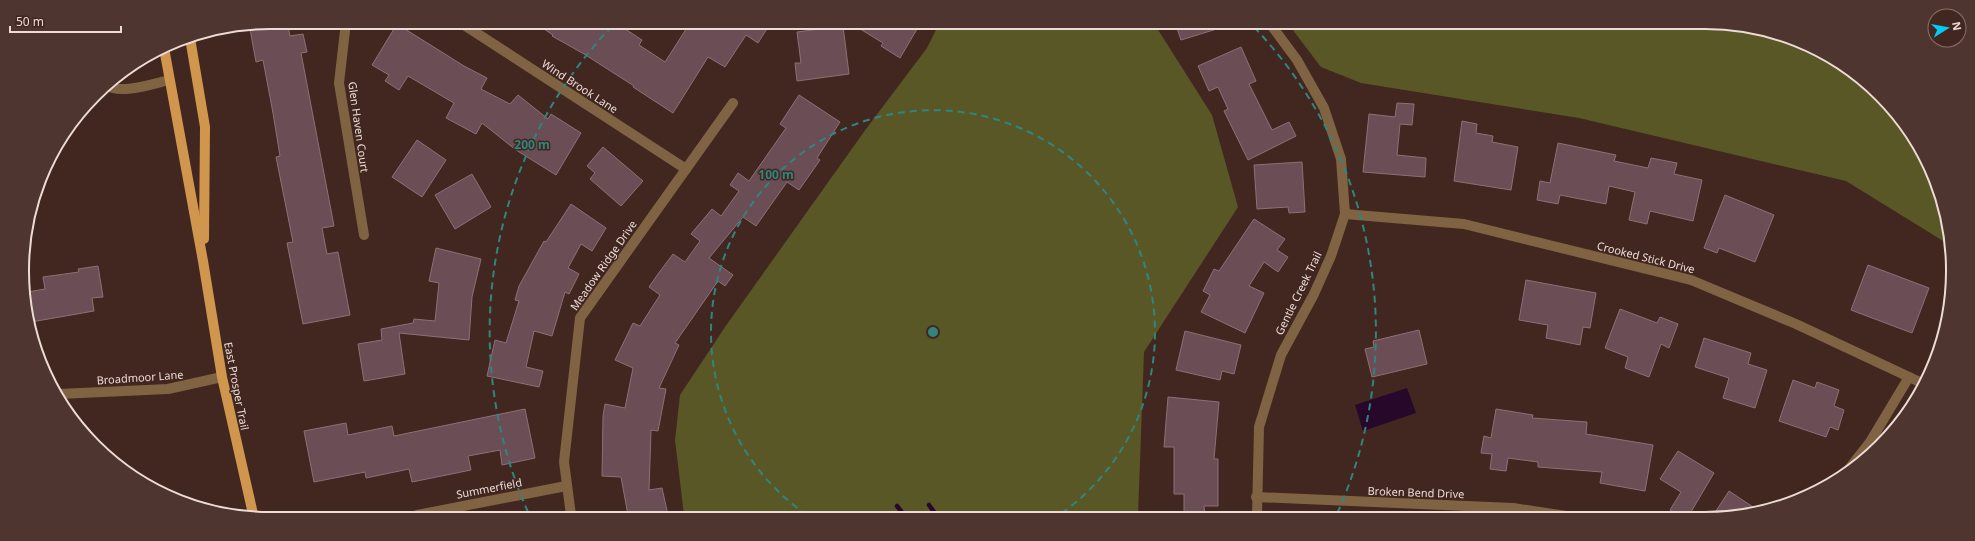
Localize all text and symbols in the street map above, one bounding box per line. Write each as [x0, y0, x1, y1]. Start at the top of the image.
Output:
scale bar [10, 8, 121, 34]
north arrow [1927, 8, 1967, 48]
text: 50 m [16, 13, 44, 30]
text: N [1949, 20, 1966, 32]
street label: Wind Brook Lane [539, 56, 621, 116]
street label: Glen Haven Court [345, 81, 373, 173]
text: 200 m [514, 136, 550, 153]
text: 100 m [758, 166, 794, 183]
street label: Meadow Ridge Drive [566, 217, 640, 313]
street label: Crooked Stick Drive [1595, 238, 1697, 276]
street label: Gentle Creek Trail [1271, 249, 1325, 337]
centre of rings [926, 325, 940, 339]
street label: East Prosper Trail [221, 341, 253, 431]
street label: Broadmoor Lane [96, 366, 184, 388]
street label: Summerfield [455, 474, 523, 502]
street label: Broken Bend Drive [1367, 483, 1465, 501]

